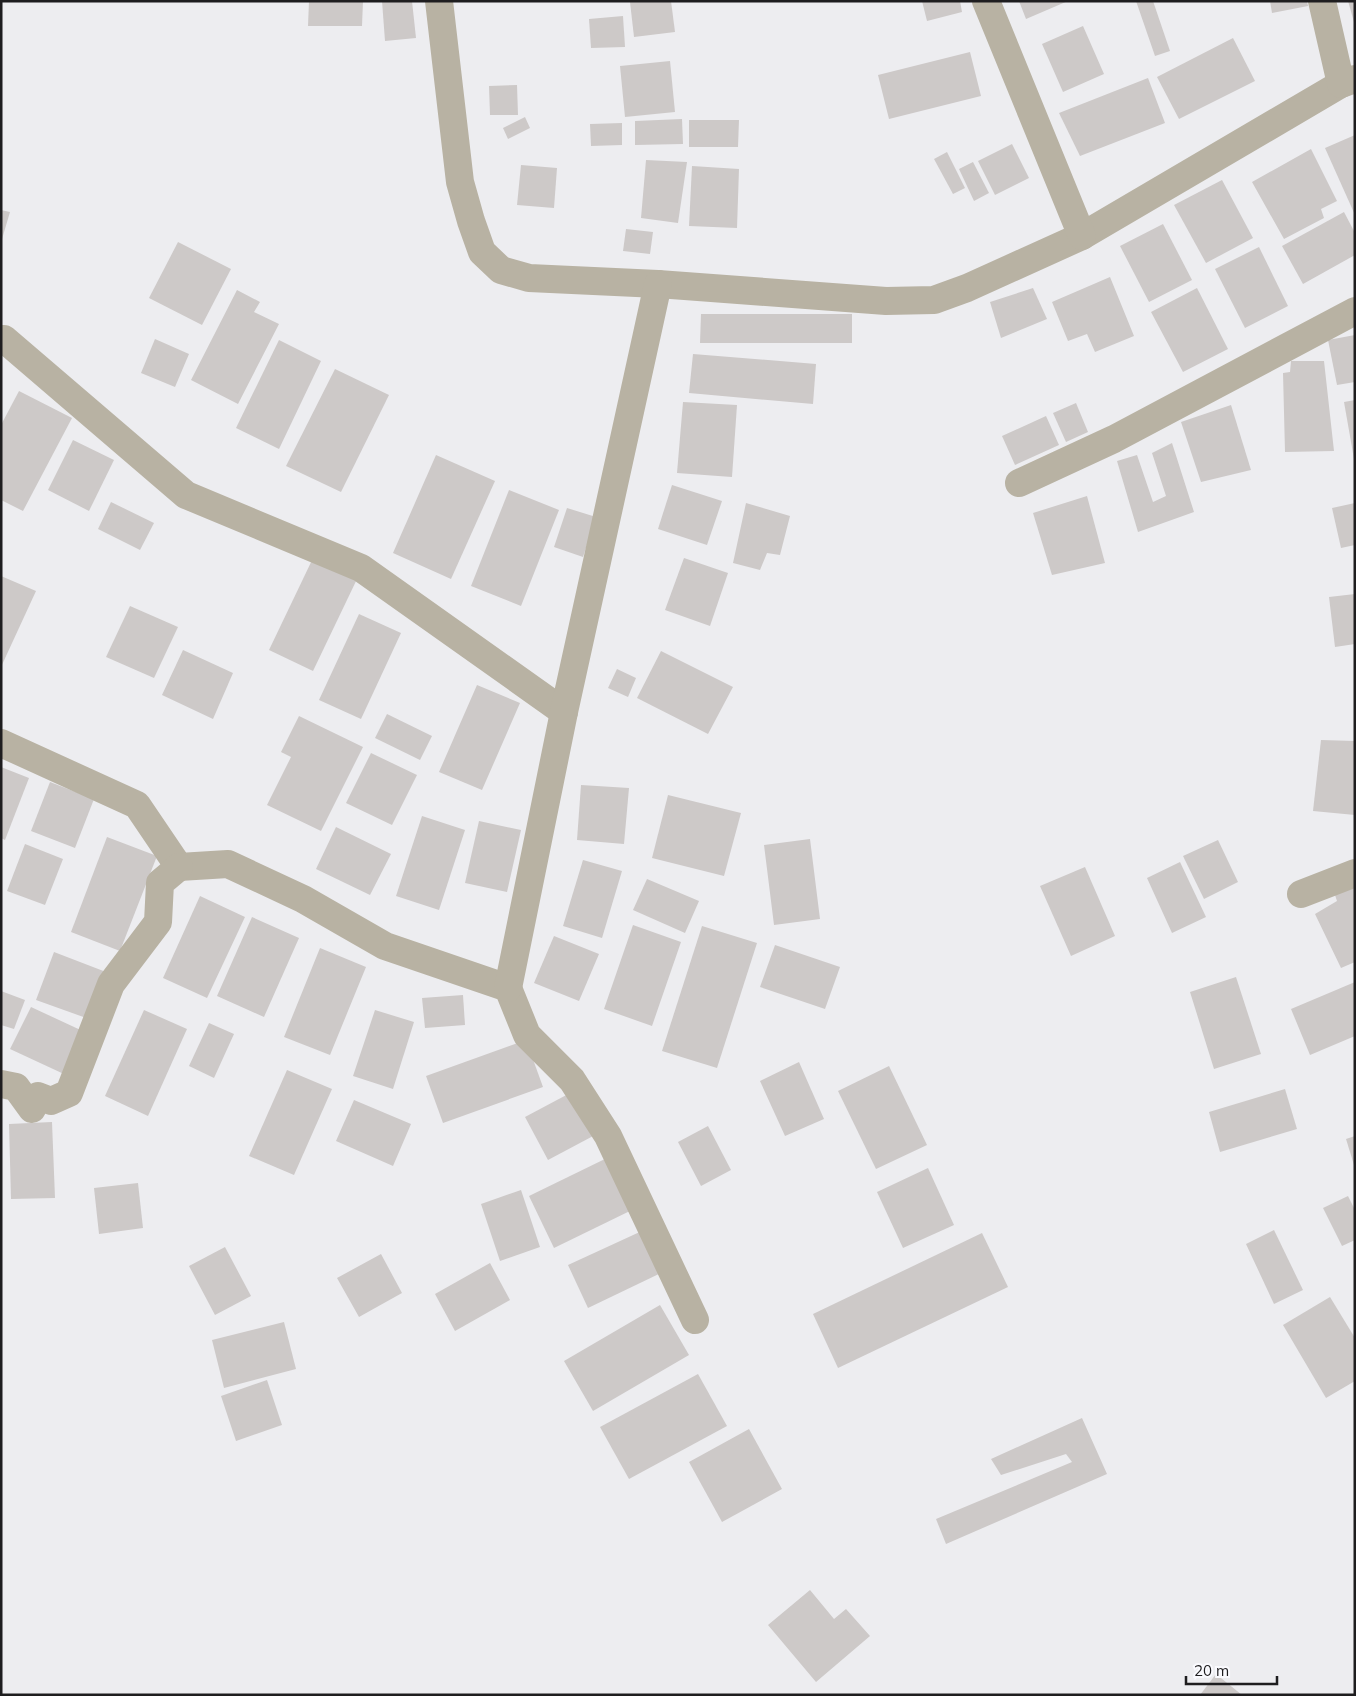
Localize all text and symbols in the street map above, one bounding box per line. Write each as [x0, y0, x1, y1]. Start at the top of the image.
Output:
scale bar [1186, 1654, 1277, 1686]
text: 20 m [1194, 1661, 1229, 1680]

